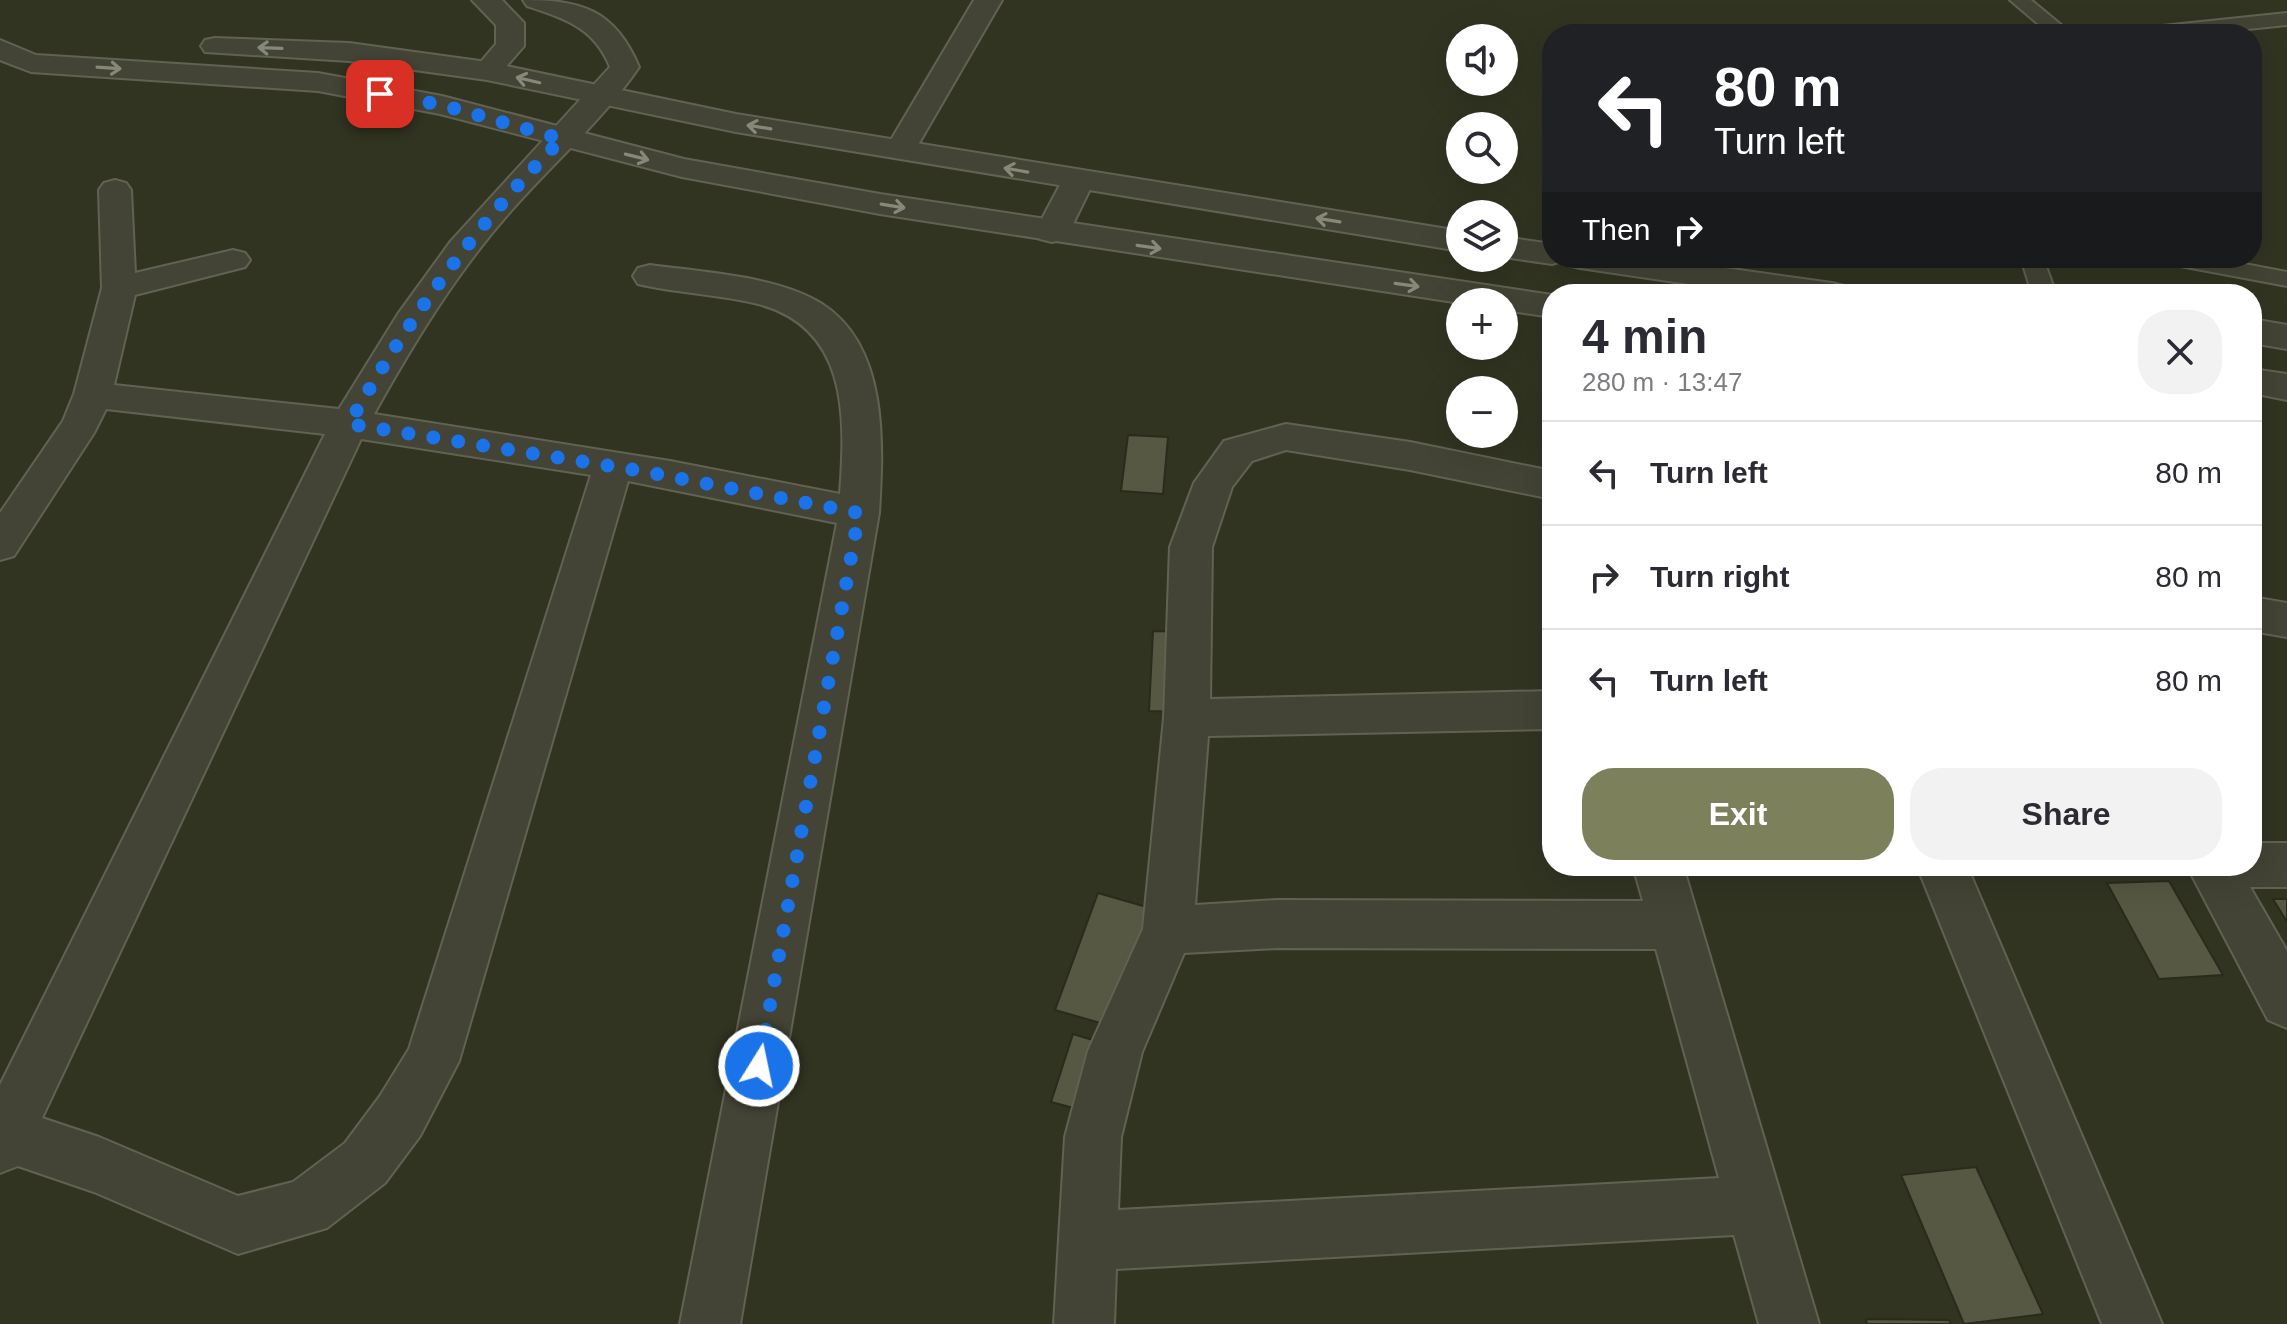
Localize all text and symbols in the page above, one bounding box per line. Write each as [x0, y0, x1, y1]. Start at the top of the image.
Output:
map controls [1446, 24, 1518, 448]
button: sound [1446, 24, 1518, 96]
one-way arrow [257, 41, 284, 56]
text: 80 m [1714, 55, 1842, 118]
icon: left [1582, 56, 1686, 160]
pin [346, 60, 414, 128]
one-way arrow [95, 61, 122, 76]
icon: arrive [358, 72, 402, 116]
one-way arrow [515, 72, 541, 87]
button: search [1446, 112, 1518, 184]
one-way arrow [747, 118, 772, 133]
text: Turn left [1714, 121, 1845, 162]
one-way arrow [624, 151, 650, 166]
one-way arrow [1003, 162, 1029, 177]
one-way arrow [879, 200, 905, 215]
button: layers [1446, 200, 1518, 272]
icon: right [1666, 208, 1710, 252]
one-way arrow [1315, 212, 1341, 227]
text: Then [1582, 213, 1650, 246]
one-way arrow [1136, 240, 1162, 255]
one-way arrow [1393, 278, 1419, 293]
button: + [1446, 288, 1518, 360]
text: 4 min [1582, 310, 1707, 363]
button: close [2138, 310, 2222, 394]
text: 280 m · 13:47 [1582, 367, 1742, 397]
button: − [1446, 376, 1518, 448]
icon: left [1582, 451, 1626, 495]
text: Turn left [1650, 456, 1768, 489]
text: 80 m [2155, 456, 2222, 489]
icon: right [1582, 555, 1626, 599]
text: Turn right [1650, 560, 1789, 593]
text: 80 m [2155, 560, 2222, 593]
icon: left [1582, 659, 1626, 703]
text: Turn left [1650, 664, 1768, 697]
text: 80 m [2155, 664, 2222, 697]
button: Exit [1582, 768, 1894, 860]
button: Share [1910, 768, 2222, 860]
position arrow [717, 1024, 801, 1108]

